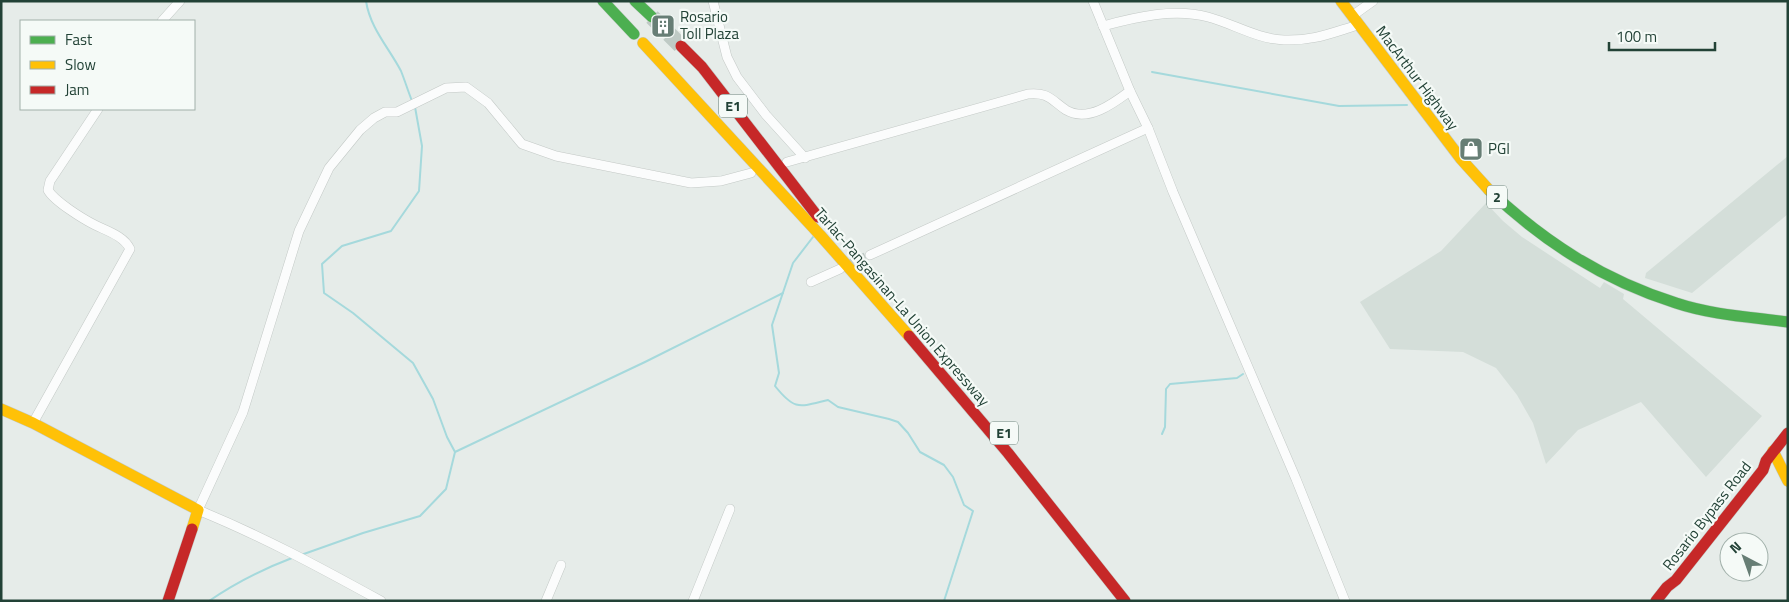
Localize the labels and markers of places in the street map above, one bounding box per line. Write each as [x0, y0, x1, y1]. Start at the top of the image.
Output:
place label: Rosario Toll Plaza [680, 5, 739, 45]
building icon: Rosario Toll Plaza [650, 13, 676, 39]
shop icon: PGI [1458, 136, 1484, 162]
place label: PGI [1488, 137, 1510, 160]

